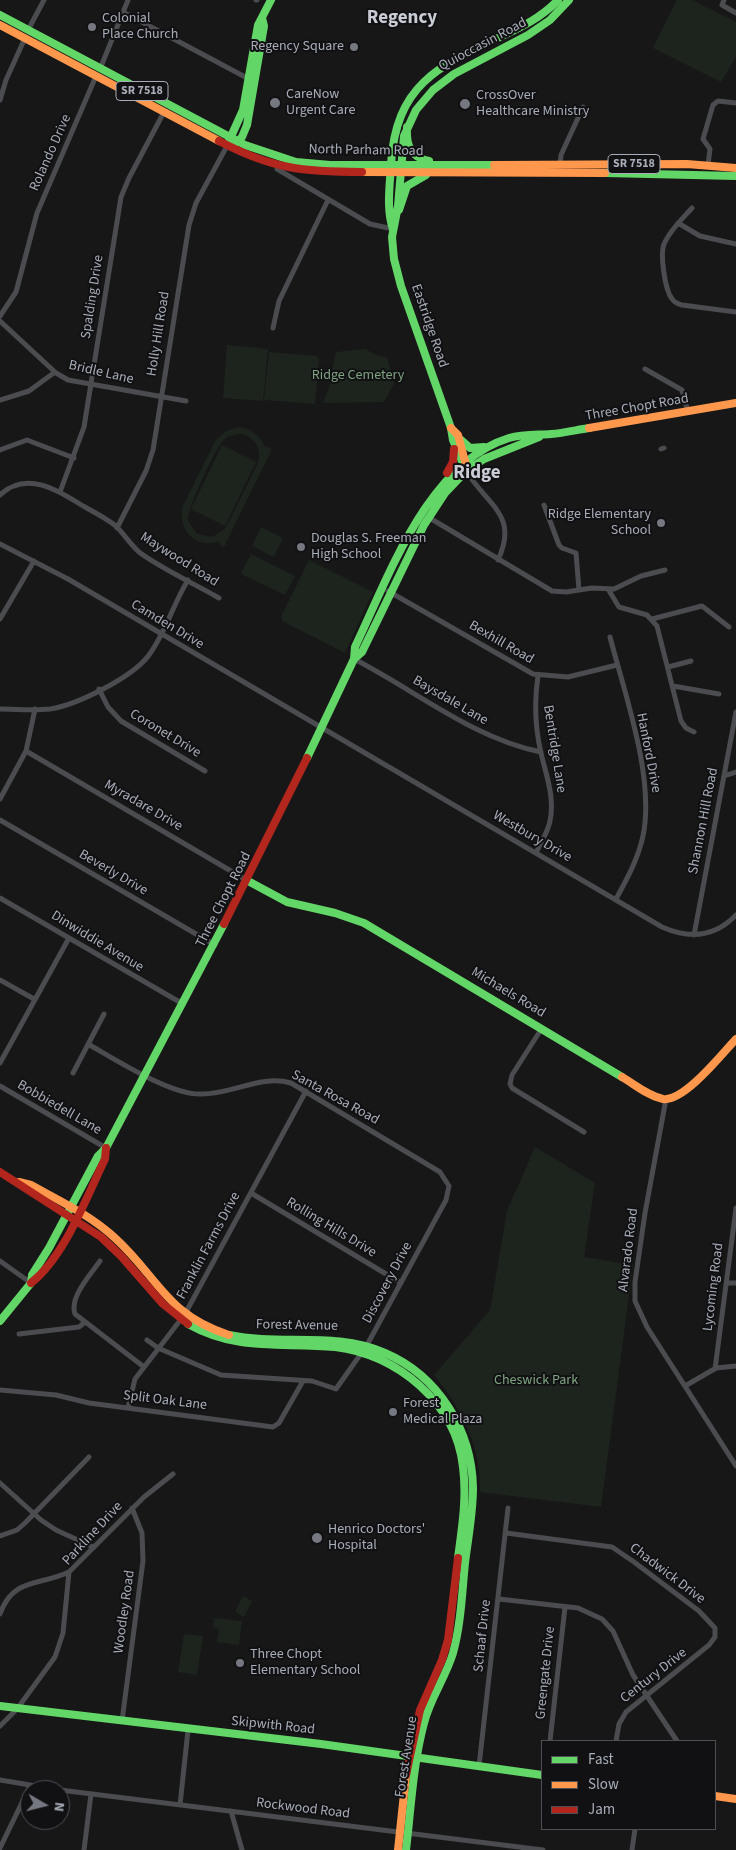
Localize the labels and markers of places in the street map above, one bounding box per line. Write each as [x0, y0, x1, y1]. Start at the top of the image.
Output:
place label: Colonial Place Church [102, 11, 178, 44]
marker: Colonial Place Church [86, 21, 98, 33]
place label: Regency Square [251, 39, 344, 55]
marker: Regency Square [348, 41, 360, 53]
place label: CareNow Urgent Care [286, 87, 355, 120]
place label: CrossOver Healthcare Ministry [476, 88, 589, 120]
marker: CareNow Urgent Care [268, 96, 282, 110]
marker: CrossOver Healthcare Ministry [458, 97, 472, 111]
place label: Ridge Elementary School [548, 507, 651, 540]
marker: Ridge Elementary School [655, 517, 667, 529]
place label: Douglas S. Freeman High School [311, 531, 426, 564]
marker: Douglas S. Freeman High School [295, 541, 307, 553]
place label: Forest Medical Plaza [403, 1396, 482, 1428]
marker: Forest Medical Plaza [387, 1406, 399, 1418]
place label: Henrico Doctors' Hospital [328, 1522, 425, 1554]
marker: Henrico Doctors' Hospital [310, 1531, 324, 1545]
place label: Three Chopt Elementary School [250, 1647, 360, 1680]
marker: Three Chopt Elementary School [234, 1657, 246, 1669]

